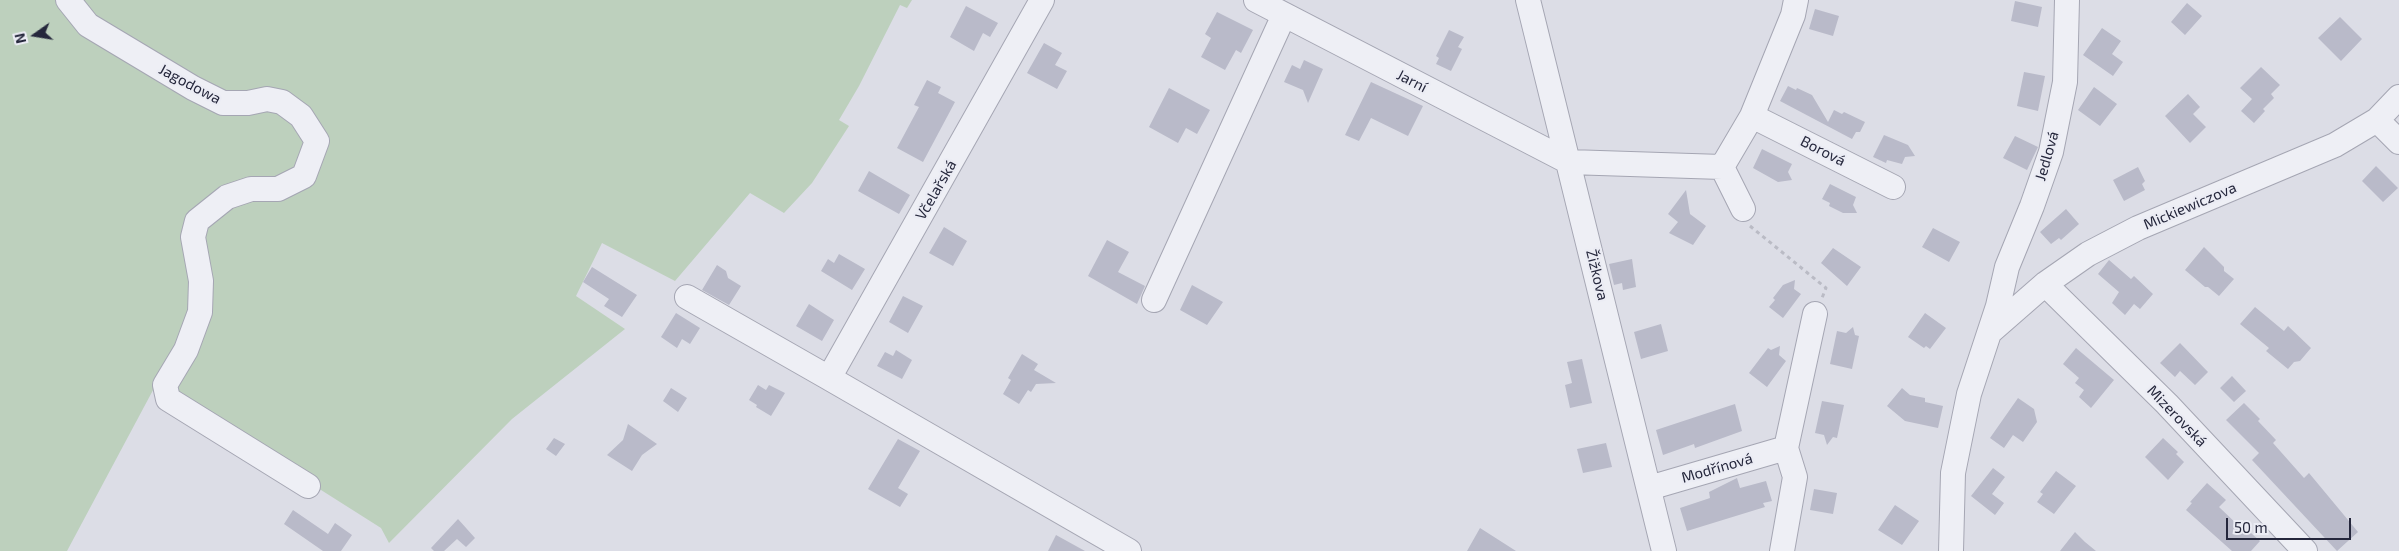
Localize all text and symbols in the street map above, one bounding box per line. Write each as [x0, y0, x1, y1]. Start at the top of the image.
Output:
north arrow [10, 10, 60, 60]
text: N [10, 32, 29, 45]
street label: Jagodowa [156, 60, 224, 108]
street label: Jarní [1394, 66, 1430, 96]
street label: Jedlová [2031, 129, 2063, 183]
street label: Borová [1797, 132, 1849, 170]
street label: Včelařská [912, 157, 960, 223]
street label: Mickiewiczova [2141, 178, 2239, 234]
street label: Žižkova [1582, 248, 1612, 302]
street label: Mizerovská [2143, 382, 2211, 450]
street label: Modřínová [1679, 449, 1755, 487]
scale bar [2229, 508, 2354, 540]
text: 50 m [2234, 518, 2268, 536]

